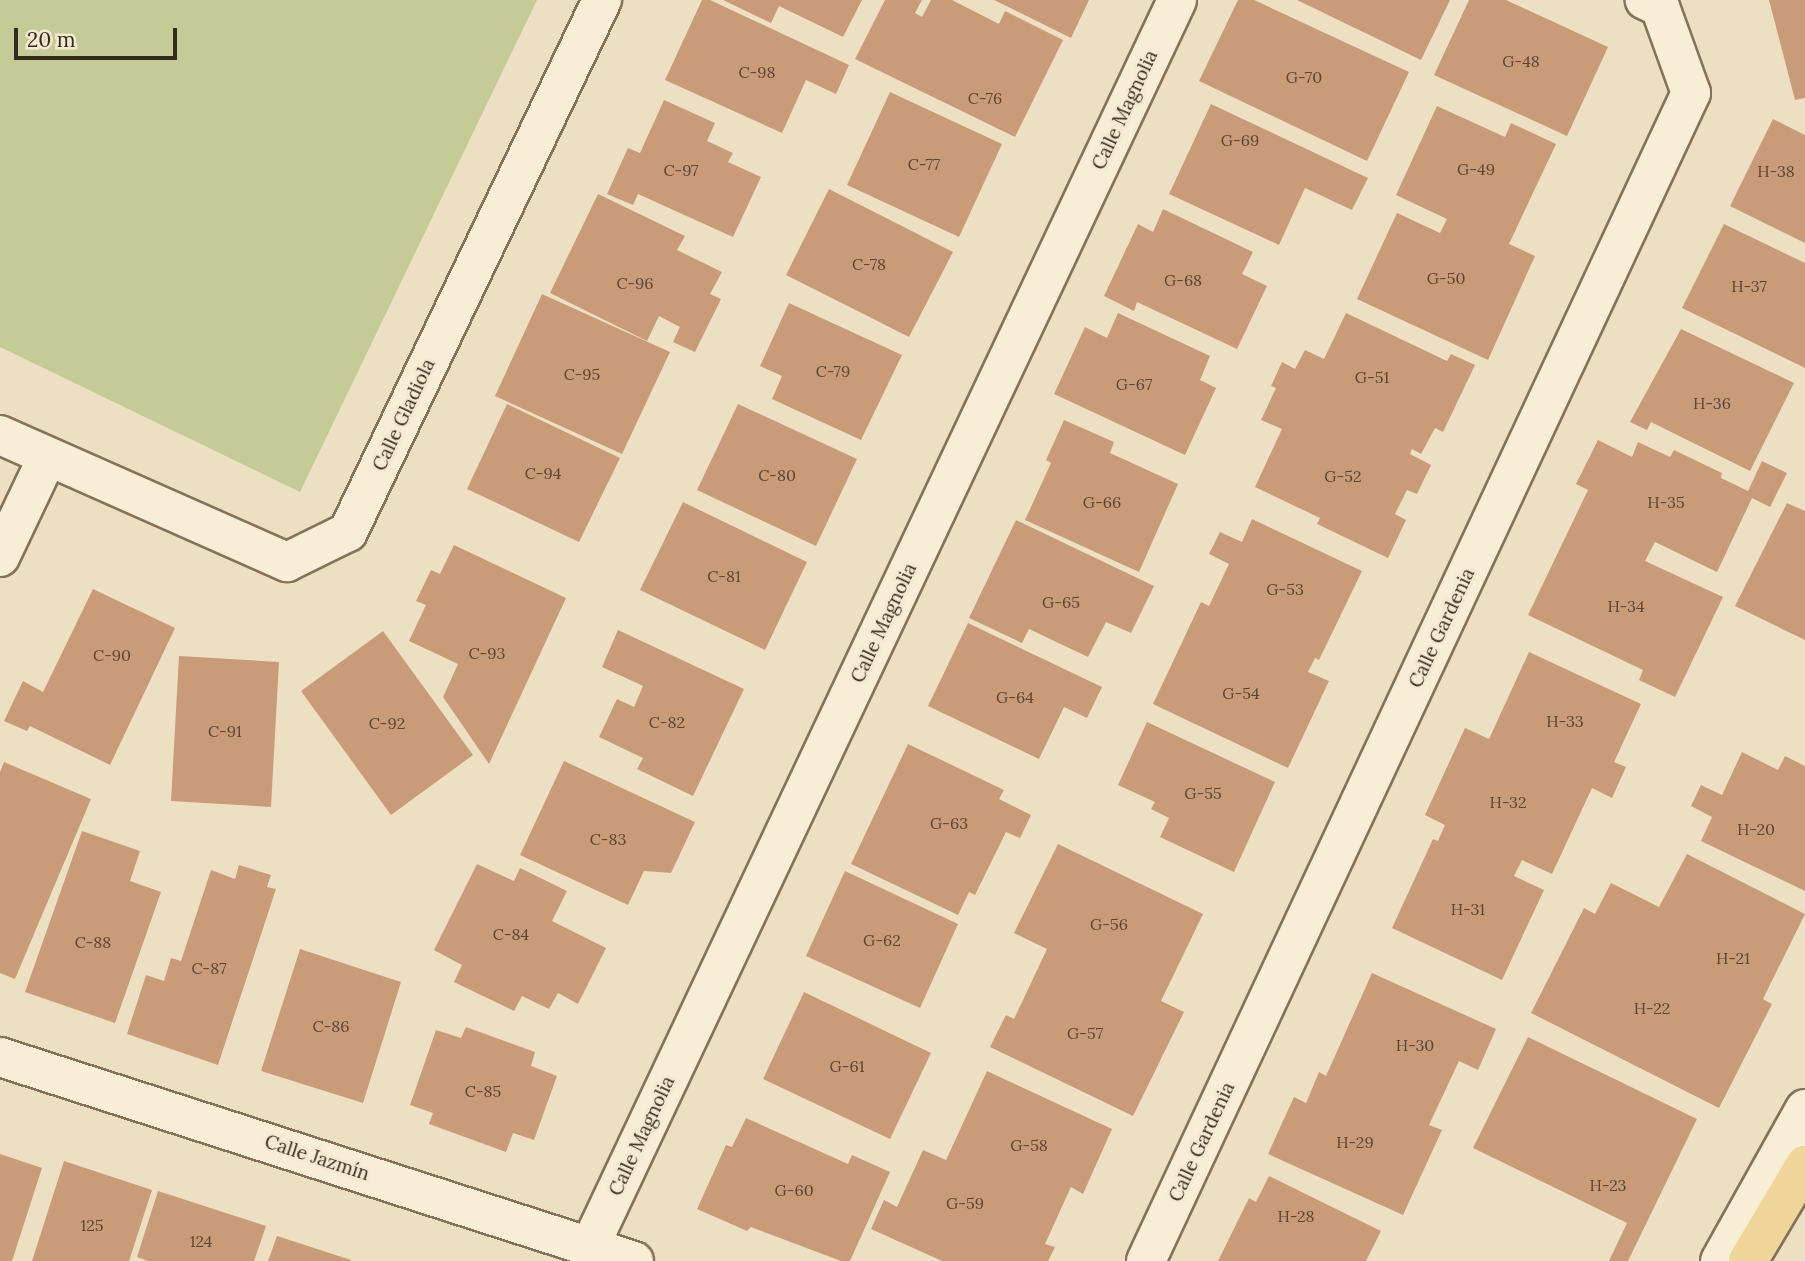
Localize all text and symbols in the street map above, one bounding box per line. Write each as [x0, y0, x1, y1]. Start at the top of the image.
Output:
scale bar [18, 14, 180, 58]
text: 20 m [27, 26, 76, 53]
street label: Calle Magnolia [1087, 47, 1163, 173]
house number: G-48 [1502, 51, 1540, 71]
house number: C-98 [739, 62, 775, 82]
house number: G-70 [1286, 67, 1322, 87]
house number: C-76 [968, 88, 1002, 108]
house number: G-69 [1221, 130, 1259, 150]
house number: C-77 [908, 154, 940, 174]
house number: G-49 [1457, 159, 1495, 179]
house number: C-97 [664, 160, 698, 180]
house number: H-38 [1757, 161, 1795, 181]
house number: C-78 [852, 254, 886, 274]
house number: G-50 [1427, 268, 1465, 288]
house number: G-68 [1164, 270, 1202, 290]
house number: C-96 [616, 273, 654, 293]
house number: H-37 [1731, 276, 1767, 296]
street label: Calle Gladiola [368, 355, 440, 475]
house number: C-79 [816, 361, 850, 381]
house number: C-95 [564, 364, 600, 384]
house number: G-51 [1355, 367, 1389, 387]
house number: G-67 [1116, 374, 1152, 394]
house number: H-36 [1693, 393, 1731, 413]
house number: C-94 [525, 463, 561, 483]
house number: C-80 [758, 465, 796, 485]
house number: G-52 [1324, 466, 1362, 486]
house number: G-66 [1083, 492, 1121, 512]
house number: H-35 [1647, 492, 1685, 512]
street label: Calle Magnolia [846, 560, 922, 686]
street label: Calle Gardenia [1404, 565, 1480, 691]
house number: C-81 [707, 566, 741, 586]
house number: G-53 [1266, 579, 1304, 599]
house number: G-65 [1042, 592, 1080, 612]
house number: H-34 [1607, 596, 1645, 616]
house number: C-93 [469, 643, 505, 663]
house number: C-90 [93, 645, 131, 665]
house number: G-54 [1222, 683, 1260, 703]
house number: G-64 [996, 687, 1034, 707]
house number: H-33 [1546, 711, 1584, 731]
house number: C-82 [649, 712, 685, 732]
house number: C-92 [369, 713, 405, 733]
house number: C-91 [208, 721, 242, 741]
house number: G-55 [1184, 783, 1222, 803]
house number: H-32 [1489, 792, 1527, 812]
house number: G-63 [930, 813, 968, 833]
house number: H-20 [1737, 819, 1775, 839]
house number: C-83 [590, 829, 626, 849]
house number: H-31 [1451, 899, 1485, 919]
house number: G-56 [1090, 914, 1128, 934]
house number: C-84 [493, 924, 529, 944]
house number: G-62 [863, 930, 901, 950]
house number: C-88 [75, 932, 111, 952]
house number: H-21 [1716, 948, 1750, 968]
house number: C-87 [191, 958, 227, 978]
house number: H-22 [1634, 998, 1670, 1018]
house number: C-86 [313, 1016, 349, 1036]
house number: G-57 [1067, 1023, 1103, 1043]
house number: H-30 [1396, 1035, 1434, 1055]
house number: G-61 [829, 1056, 865, 1076]
street label: Calle Magnolia [604, 1073, 680, 1199]
street label: Calle Gardenia [1164, 1079, 1240, 1205]
house number: C-85 [465, 1081, 501, 1101]
street label: Calle Jazmín [262, 1130, 372, 1186]
house number: H-29 [1336, 1132, 1374, 1152]
house number: G-58 [1010, 1135, 1048, 1155]
house number: H-23 [1590, 1175, 1626, 1195]
house number: G-60 [774, 1180, 814, 1200]
house number: G-59 [946, 1193, 984, 1213]
house number: H-28 [1277, 1206, 1315, 1226]
house number: 125 [80, 1215, 104, 1235]
house number: 124 [190, 1231, 212, 1251]

